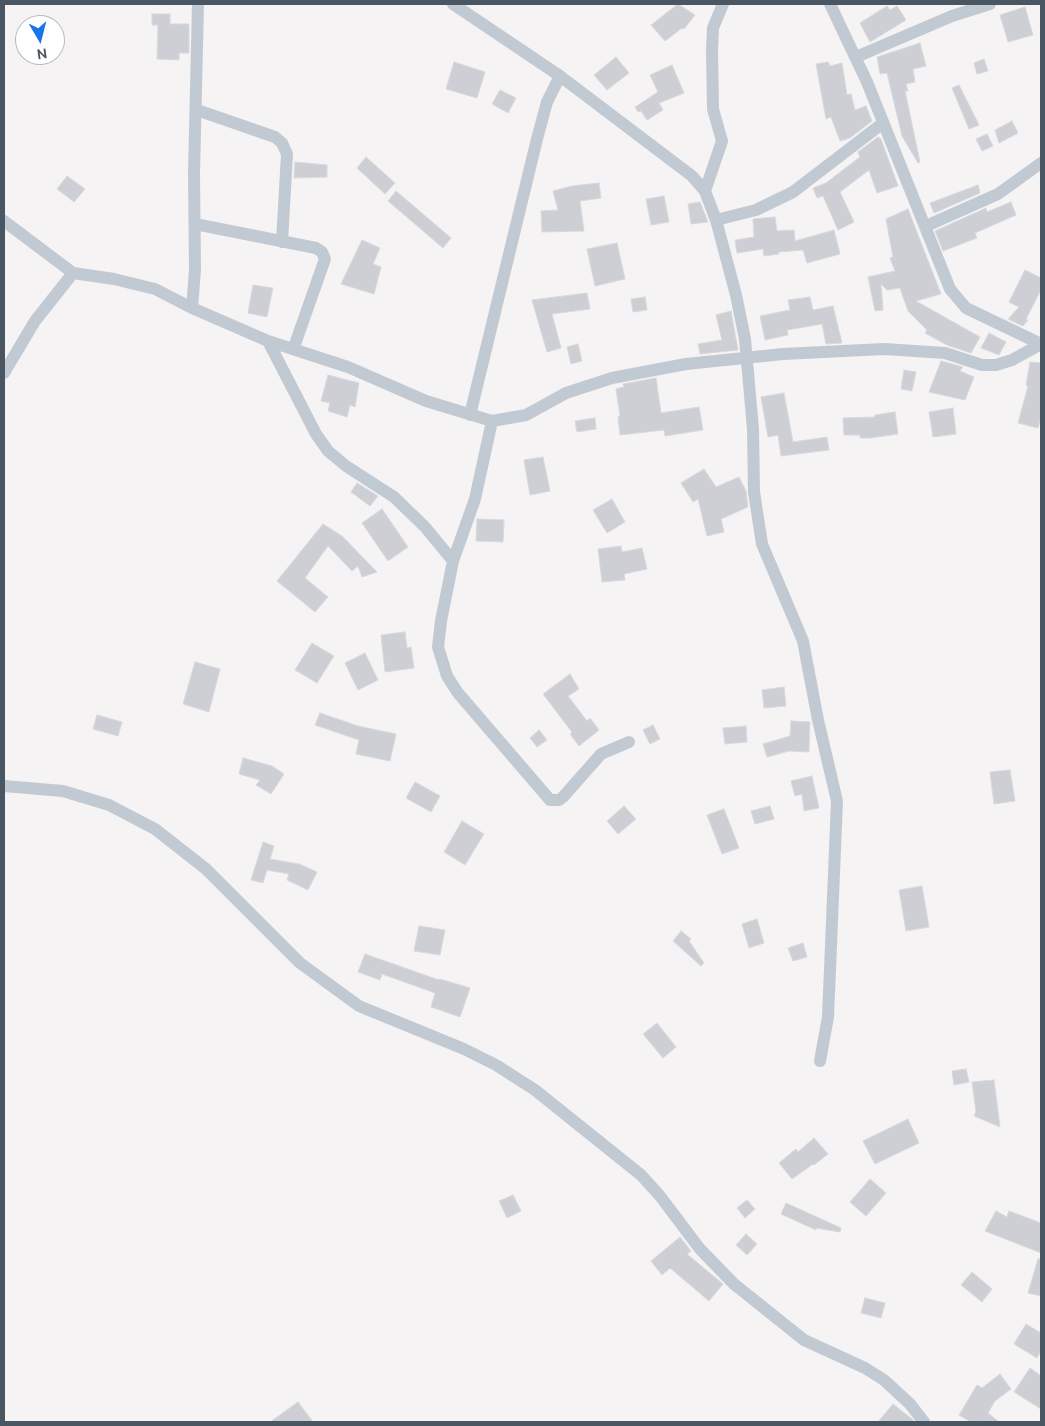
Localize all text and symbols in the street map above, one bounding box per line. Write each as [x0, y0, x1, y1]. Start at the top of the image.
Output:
north arrow [15, 15, 65, 65]
text: N [36, 45, 48, 63]

